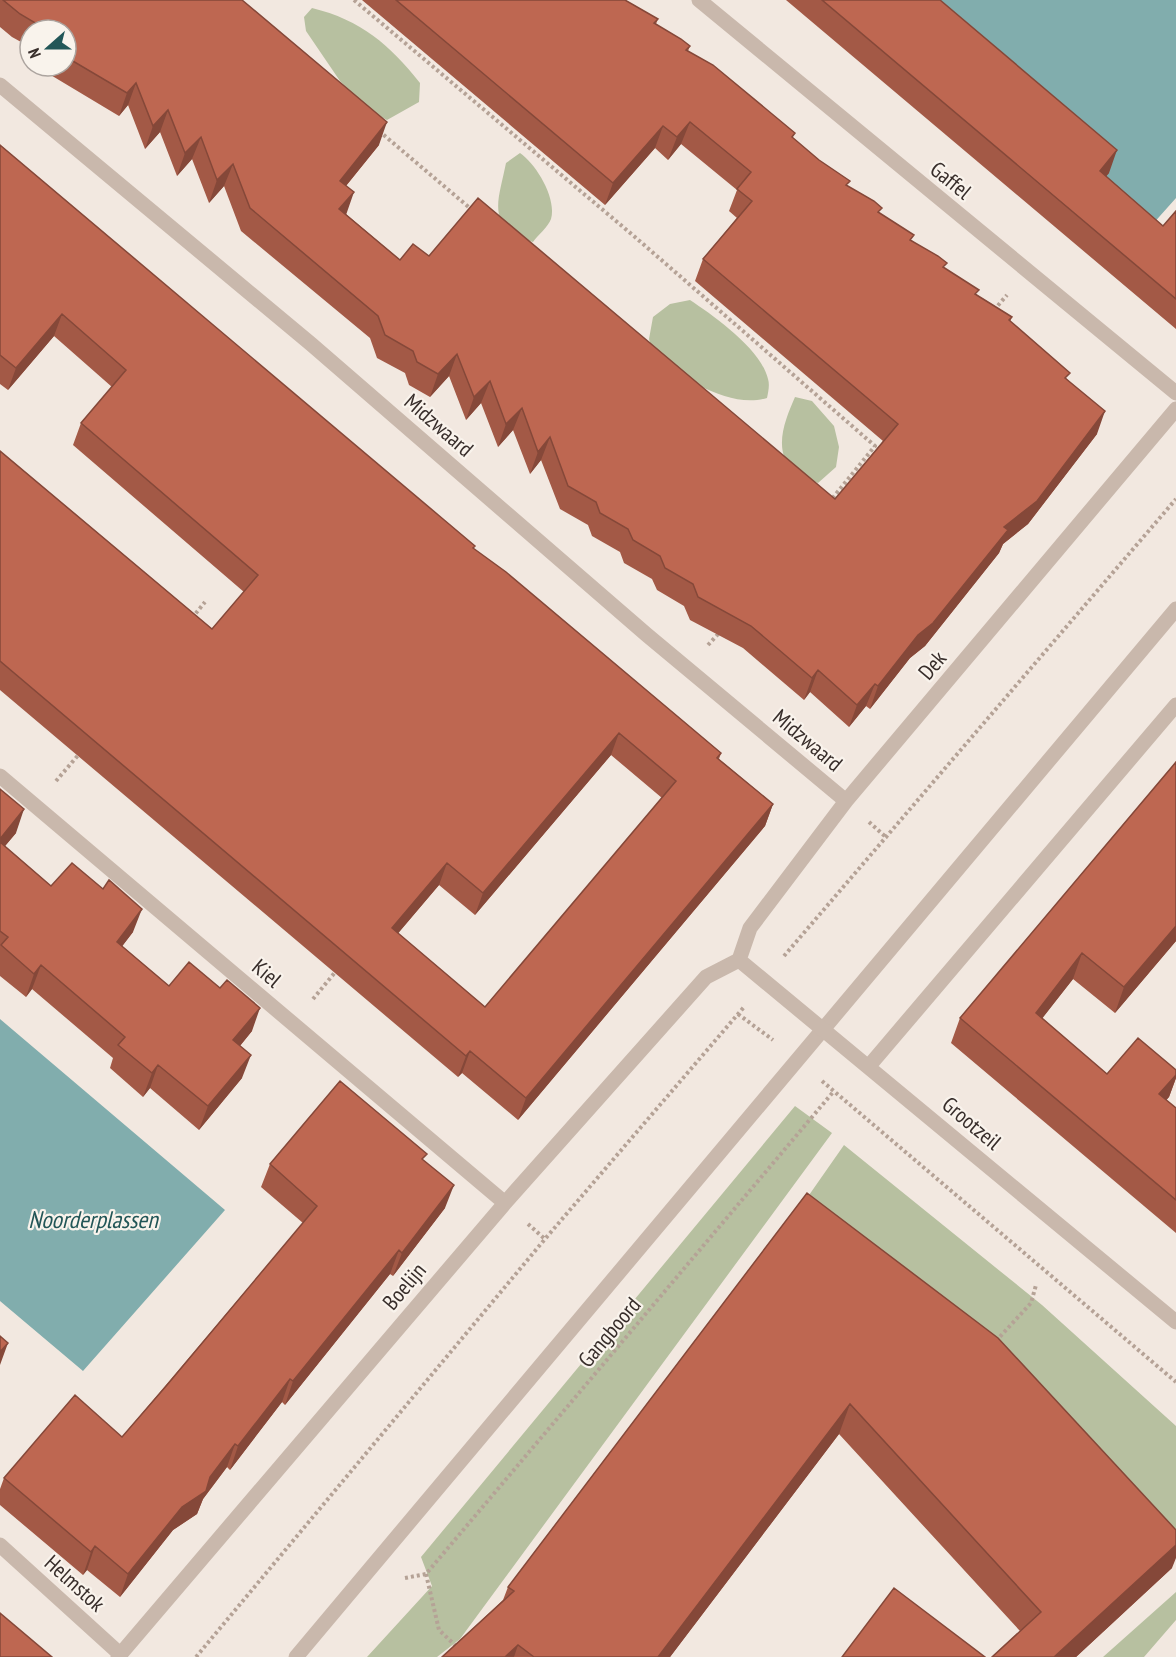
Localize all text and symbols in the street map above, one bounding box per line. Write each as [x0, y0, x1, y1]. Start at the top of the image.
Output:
north arrow [18, 18, 78, 78]
text: N [23, 46, 45, 61]
street label: Gaffel [925, 155, 978, 206]
street label: Midzwaard [399, 387, 479, 463]
street label: Dek [912, 644, 952, 685]
street label: Midzwaard [767, 703, 849, 777]
street label: Kiel [247, 953, 288, 994]
street label: Grootzeil [937, 1090, 1008, 1156]
water label: Noorderplassen [28, 1204, 159, 1235]
street label: Boelijn [376, 1257, 432, 1315]
street label: Gangboord [572, 1291, 646, 1373]
street label: Helmstok [39, 1549, 111, 1618]

